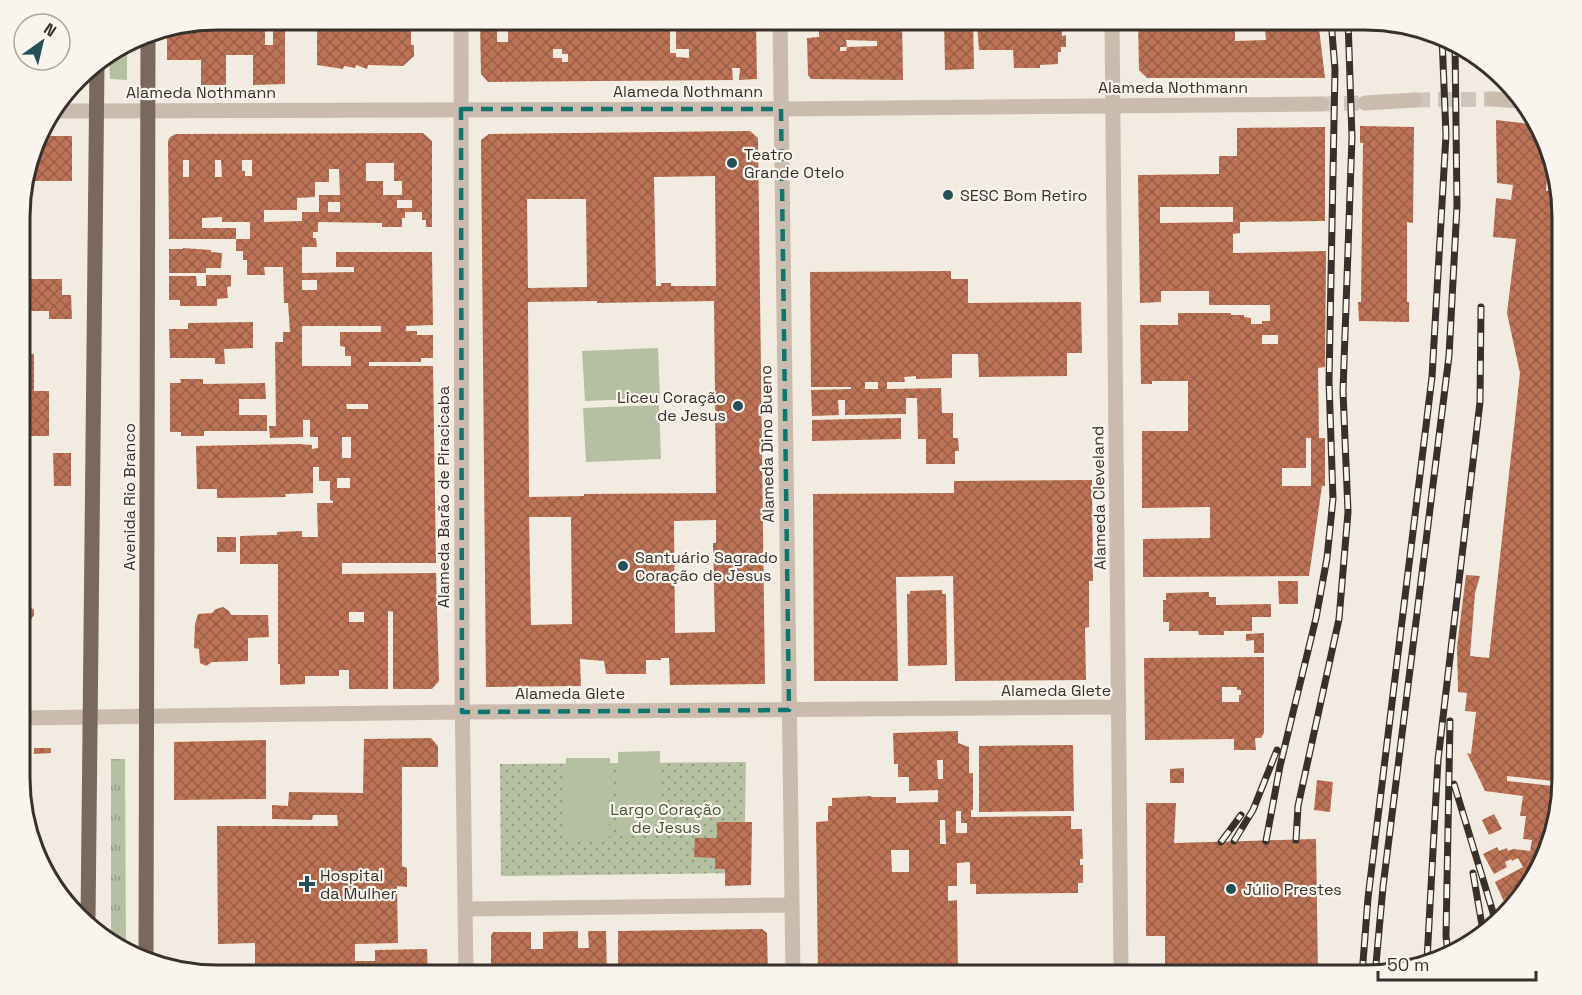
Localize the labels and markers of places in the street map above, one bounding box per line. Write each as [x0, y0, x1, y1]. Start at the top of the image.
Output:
place label: Teatro Grande Otelo [744, 144, 844, 183]
marker: Teatro Grande Otelo [725, 156, 739, 170]
place label: SESC Bom Retiro [960, 185, 1088, 206]
marker: SESC Bom Retiro [941, 188, 955, 202]
place label: Liceu Coração de Jesus [617, 387, 726, 426]
marker: Liceu Coração de Jesus [731, 399, 745, 413]
place label: Santuário Sagrado Coração de Jesus [635, 547, 778, 586]
marker: Santuário Sagrado Coração de Jesus [616, 559, 630, 573]
place label: Hospital da Mulher [320, 865, 396, 904]
marker: Hospital da Mulher [298, 875, 316, 893]
place label: Júlio Prestes [1243, 879, 1342, 900]
marker: Júlio Prestes [1224, 882, 1238, 896]

